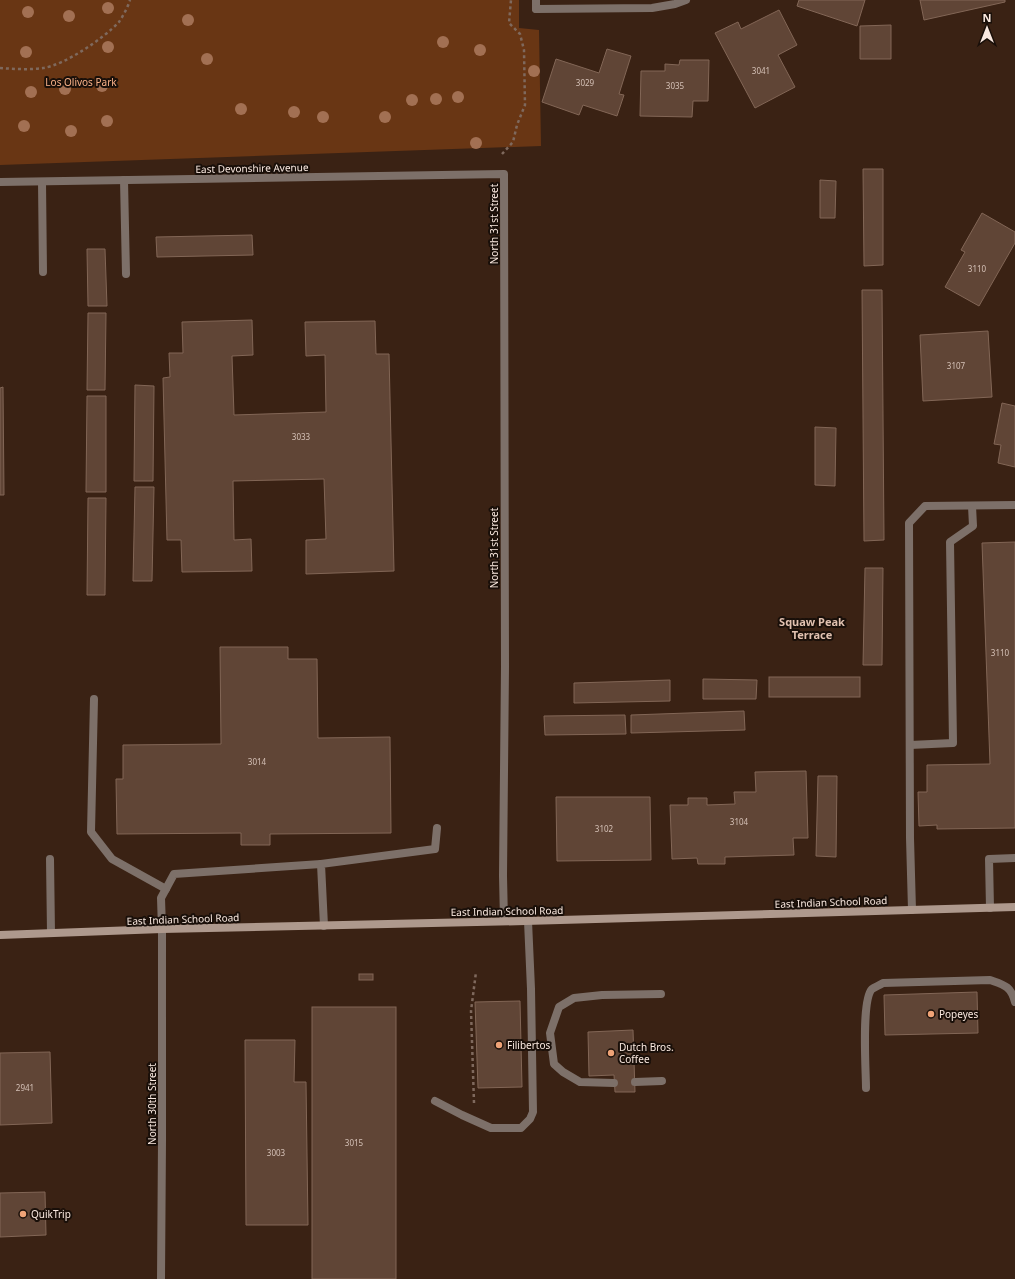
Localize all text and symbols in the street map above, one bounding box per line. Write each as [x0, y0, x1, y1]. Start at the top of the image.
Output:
north arrow [967, 8, 1007, 48]
text: N [983, 10, 991, 25]
house number: 3041 [752, 65, 770, 76]
park label: Los Olivos Park [45, 75, 117, 89]
house number: 3029 [576, 77, 595, 88]
house number: 3035 [666, 80, 685, 91]
street label: East Devonshire Avenue [195, 160, 309, 176]
street label: North 31st Street [487, 183, 501, 264]
house number: 3110 [968, 263, 987, 274]
house number: 3107 [947, 360, 966, 371]
house number: 3033 [292, 431, 311, 442]
street label: North 31st Street [487, 507, 501, 588]
district label: Squaw Peak Terrace [779, 614, 845, 642]
house number: 3110 [991, 647, 1010, 658]
house number: 3014 [248, 756, 267, 767]
house number: 3104 [730, 816, 749, 827]
house number: 3102 [595, 823, 614, 834]
street label: East Indian School Road [774, 893, 888, 911]
street label: East Indian School Road [451, 903, 563, 919]
street label: East Indian School Road [126, 910, 240, 928]
place label: Popeyes [939, 1007, 978, 1021]
marker: Popeyes [926, 1009, 936, 1019]
place label: Filibertos [507, 1038, 551, 1052]
marker: Filibertos [494, 1040, 504, 1050]
place label: Dutch Bros. Coffee [619, 1040, 674, 1066]
marker: Dutch Bros. Coffee [606, 1048, 616, 1058]
street label: North 30th Street [145, 1063, 159, 1145]
house number: 2941 [16, 1082, 34, 1093]
house number: 3015 [345, 1137, 364, 1148]
house number: 3003 [267, 1147, 286, 1158]
place label: QuikTrip [31, 1207, 71, 1221]
marker: QuikTrip [18, 1209, 28, 1219]

